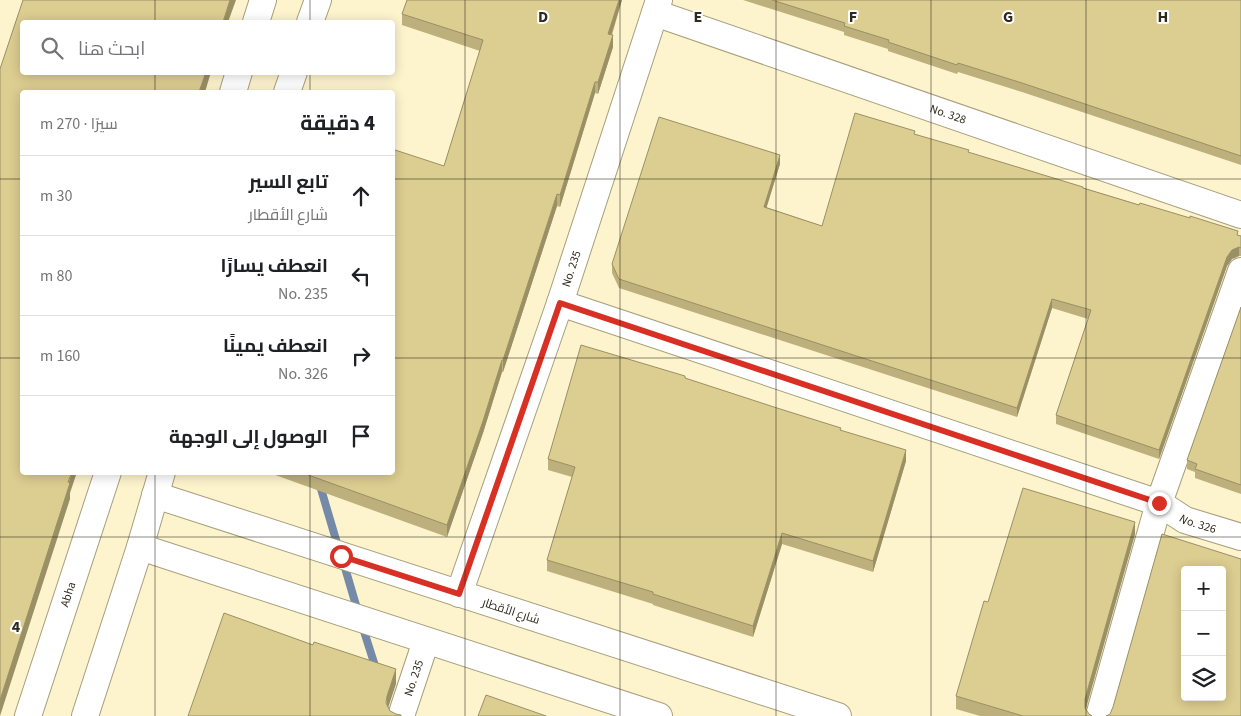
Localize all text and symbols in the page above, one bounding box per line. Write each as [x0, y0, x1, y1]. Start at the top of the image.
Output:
text: D [538, 6, 548, 28]
text: E [694, 6, 702, 28]
text: F [849, 6, 857, 28]
text: G [1003, 6, 1013, 28]
text: H [1158, 6, 1168, 28]
search box [20, 20, 395, 75]
icon: search [38, 34, 66, 62]
text: ابحث هنا [78, 36, 145, 63]
street label: No. 328 [927, 100, 968, 129]
text: 4 دقيقة [300, 108, 375, 138]
text: سيرًا · 270 m [40, 113, 118, 135]
text: تابع السير [249, 169, 328, 196]
icon: ahead [347, 182, 375, 210]
text: 30 m [40, 185, 72, 207]
text: شارع الأقطار [249, 204, 328, 226]
street label: No. 235 [558, 248, 586, 289]
text: انعطف يسارًا [221, 253, 328, 280]
icon: left [347, 262, 375, 290]
text: 80 m [40, 265, 72, 287]
text: No. 235 [278, 283, 328, 305]
text: انعطف يمينًا [223, 333, 328, 360]
icon: right [347, 342, 375, 370]
text: 160 m [40, 345, 80, 367]
text: No. 326 [278, 363, 328, 385]
icon: arrive [347, 422, 375, 450]
text: الوصول إلى الوجهة [169, 424, 328, 451]
route end [1148, 492, 1171, 515]
street label: No. 326 [1176, 510, 1218, 538]
route start [330, 545, 353, 568]
map controls [1181, 566, 1226, 701]
button: + [1181, 566, 1226, 611]
street label: Abha [56, 580, 80, 609]
street label: شارع الأقطار [479, 594, 542, 629]
button: − [1181, 611, 1226, 656]
text: 4 [12, 616, 21, 638]
button: layers [1181, 656, 1226, 701]
street label: No. 235 [400, 658, 428, 699]

